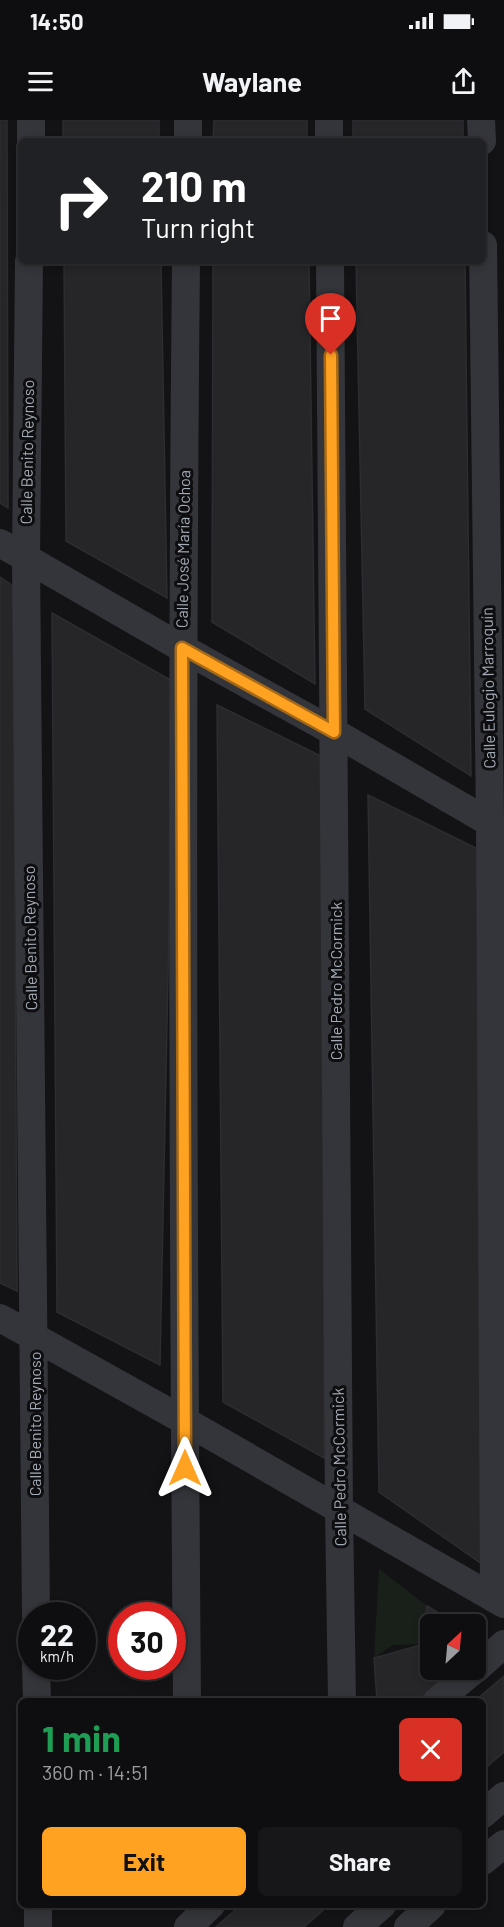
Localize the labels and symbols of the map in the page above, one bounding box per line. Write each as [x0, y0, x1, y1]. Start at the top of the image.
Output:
pin [305, 293, 356, 355]
street label: Calle Benito Reynoso [16, 379, 37, 525]
street label: Calle José María Ochoa [172, 470, 193, 628]
street label: Calle Eulogio Marroquín [477, 607, 498, 769]
street label: Calle Benito Reynoso [19, 865, 40, 1011]
street label: Calle Pedro McCormick [326, 902, 345, 1060]
street label: Calle Benito Reynoso [25, 1352, 44, 1496]
street label: Calle Pedro McCormick [328, 1388, 349, 1546]
position arrow [153, 1436, 217, 1500]
speed limit sign: 30 [108, 1602, 186, 1680]
north arrow [420, 1614, 486, 1680]

